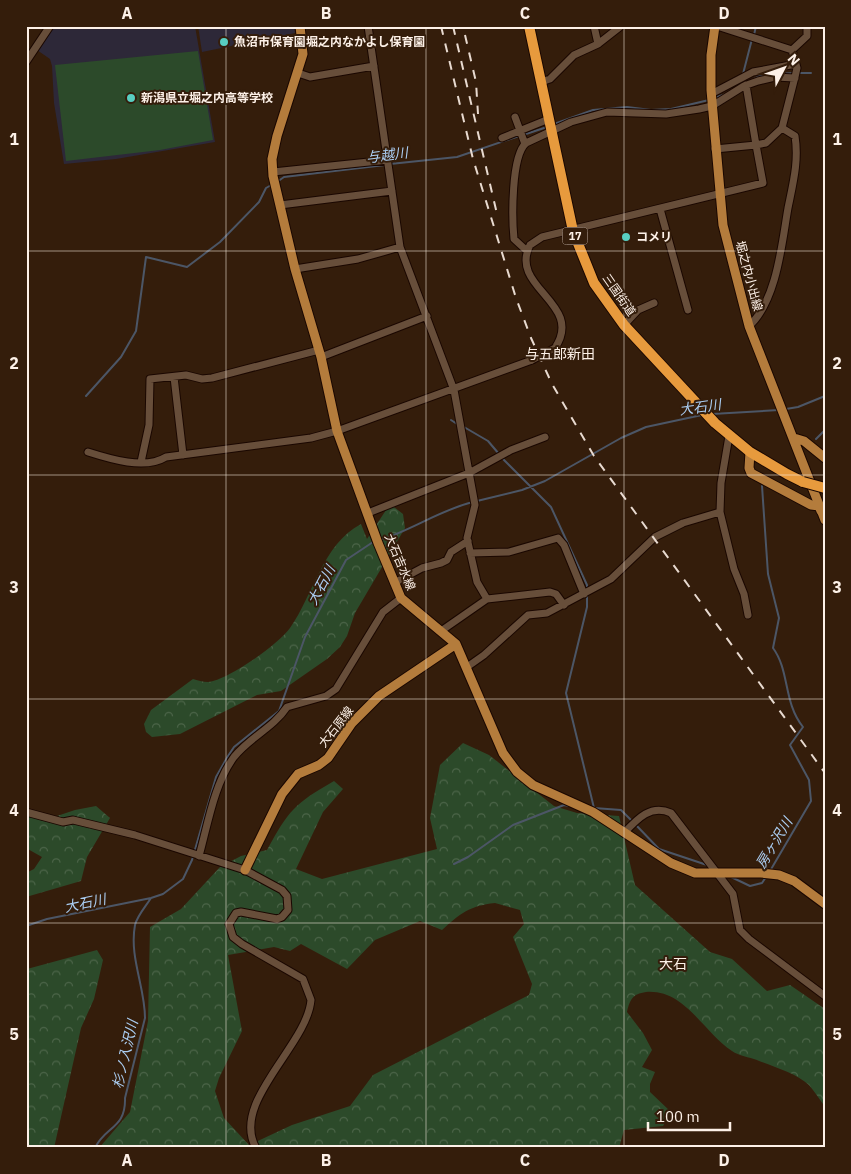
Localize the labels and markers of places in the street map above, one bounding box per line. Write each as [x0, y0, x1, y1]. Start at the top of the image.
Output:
place label: 魚沼市保育園堀之内なかよし保育園 [234, 34, 425, 49]
marker: 魚沼市保育園堀之内なかよし保育園 [218, 36, 230, 48]
place label: 新潟県立堀之内高等学校 [141, 90, 273, 105]
marker: 新潟県立堀之内高等学校 [125, 92, 137, 104]
place label: コメリ [636, 229, 672, 244]
marker: コメリ [620, 231, 632, 243]

